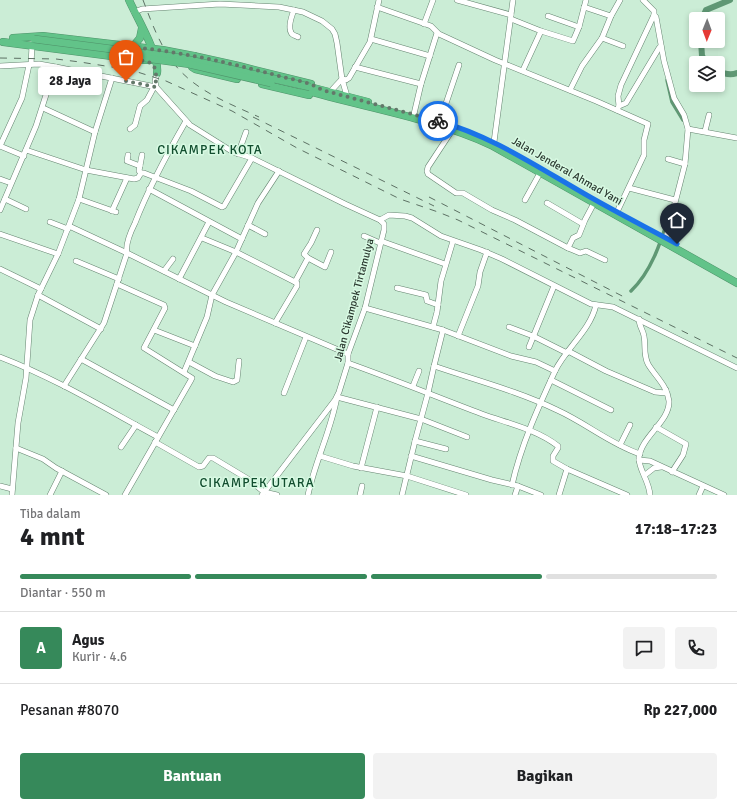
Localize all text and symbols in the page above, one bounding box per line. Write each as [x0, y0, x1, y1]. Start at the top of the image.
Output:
north arrow [689, 12, 725, 48]
map controls [689, 12, 725, 92]
pin [109, 40, 143, 81]
icon: bag [115, 46, 137, 68]
button: layers [689, 56, 725, 92]
callout: 28 Jaya [38, 67, 102, 95]
text: 28 Jaya [49, 73, 91, 89]
courier [418, 101, 458, 141]
icon: bike [427, 110, 449, 132]
street label: Jalan Jenderal Ahmad Yani [509, 134, 625, 208]
district label: CIKAMPEK KOTA [157, 142, 263, 158]
pin [660, 203, 694, 244]
icon: home [666, 209, 688, 231]
street label: Jalan Cikampek Tirtamulya [331, 237, 377, 363]
district label: CIKAMPEK UTARA [199, 475, 315, 491]
text: Tiba dalam [20, 506, 81, 522]
text: 17:18–17:23 [635, 520, 717, 538]
text: 4 mnt [20, 521, 85, 553]
text: Diantar · 550 m [20, 585, 106, 601]
button: chat [623, 627, 665, 669]
button: phone [675, 627, 717, 669]
text: Agus [72, 631, 104, 649]
text: A [36, 639, 46, 657]
text: Kurir · 4.6 [72, 649, 127, 665]
text: Pesanan #8070 [20, 701, 119, 719]
text: Rp 227,000 [643, 701, 717, 719]
button: Bantuan [20, 753, 365, 799]
button: Bagikan [373, 753, 717, 799]

